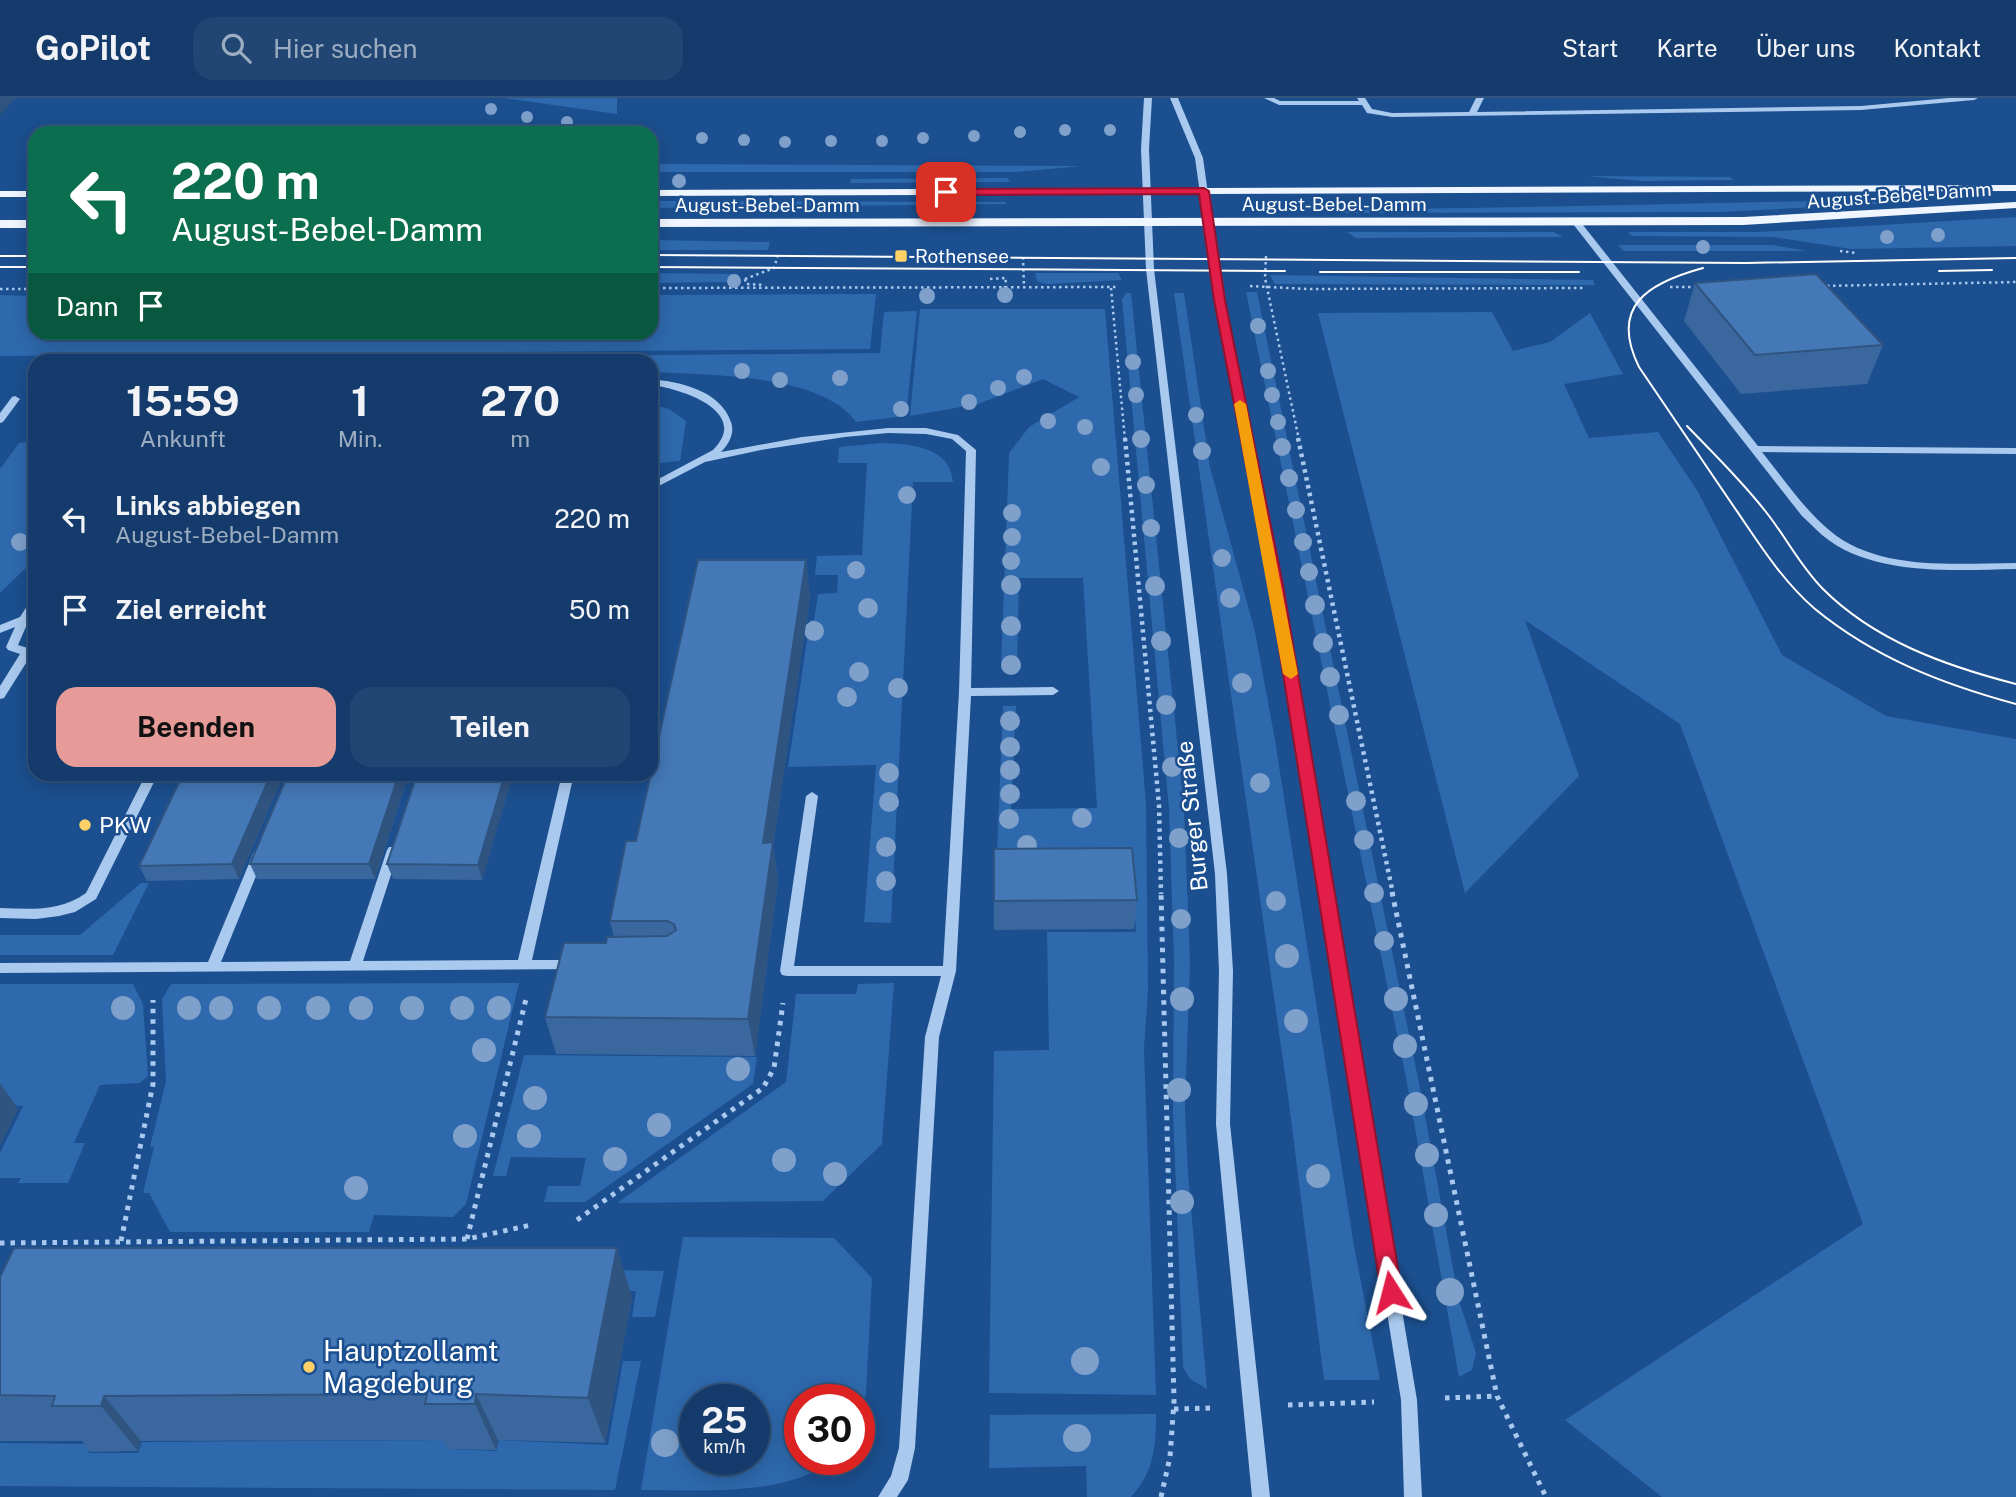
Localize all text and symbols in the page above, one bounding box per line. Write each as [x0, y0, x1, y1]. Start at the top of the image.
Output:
search box [193, 17, 683, 80]
text: GoPilot [35, 29, 151, 67]
icon: search [217, 29, 255, 67]
text: Hier suchen [273, 33, 418, 64]
text: Start [1562, 34, 1618, 62]
text: Karte [1656, 34, 1718, 62]
text: Über uns [1756, 34, 1855, 62]
text: Kontakt [1893, 34, 1981, 62]
text: 220 m [171, 152, 320, 210]
icon: left [56, 154, 147, 245]
pin [916, 162, 976, 222]
icon: arrive [927, 173, 965, 211]
street label: August-Bebel-Damm [1806, 178, 1992, 212]
street label: August-Bebel-Damm [1241, 193, 1427, 215]
street label: August-Bebel-Damm [674, 194, 860, 216]
text: August-Bebel-Damm [171, 211, 483, 248]
place label: Rothensee [915, 245, 1009, 267]
marker: Rothensee [893, 248, 909, 264]
icon: arrive [132, 287, 170, 325]
text: Dann [56, 291, 118, 322]
text: 15:59 [126, 376, 240, 425]
text: 1 [351, 376, 369, 425]
text: 270 [480, 376, 560, 425]
text: Ankunft [140, 425, 226, 452]
text: Min. [338, 425, 382, 452]
text: m [510, 425, 530, 452]
text: Links abbiegen [115, 490, 301, 521]
icon: left [56, 500, 94, 538]
text: 220 m [554, 503, 630, 534]
text: August-Bebel-Damm [115, 521, 339, 548]
icon: arrive [56, 591, 94, 629]
text: Ziel erreicht [115, 594, 267, 625]
text: 50 m [569, 594, 630, 625]
button: Beenden [56, 687, 336, 767]
button: Teilen [350, 687, 630, 767]
street label: Burger Straße [1170, 740, 1213, 892]
place label: PKW [99, 811, 152, 838]
marker: PKW [77, 817, 93, 833]
position arrow [1354, 1255, 1428, 1329]
place label: Hauptzollamt Magdeburg [323, 1334, 499, 1399]
marker: Hauptzollamt Magdeburg [301, 1359, 317, 1375]
speed limit sign: 30 [784, 1384, 875, 1475]
text: 25 [702, 1400, 747, 1441]
text: km/h [703, 1436, 746, 1457]

